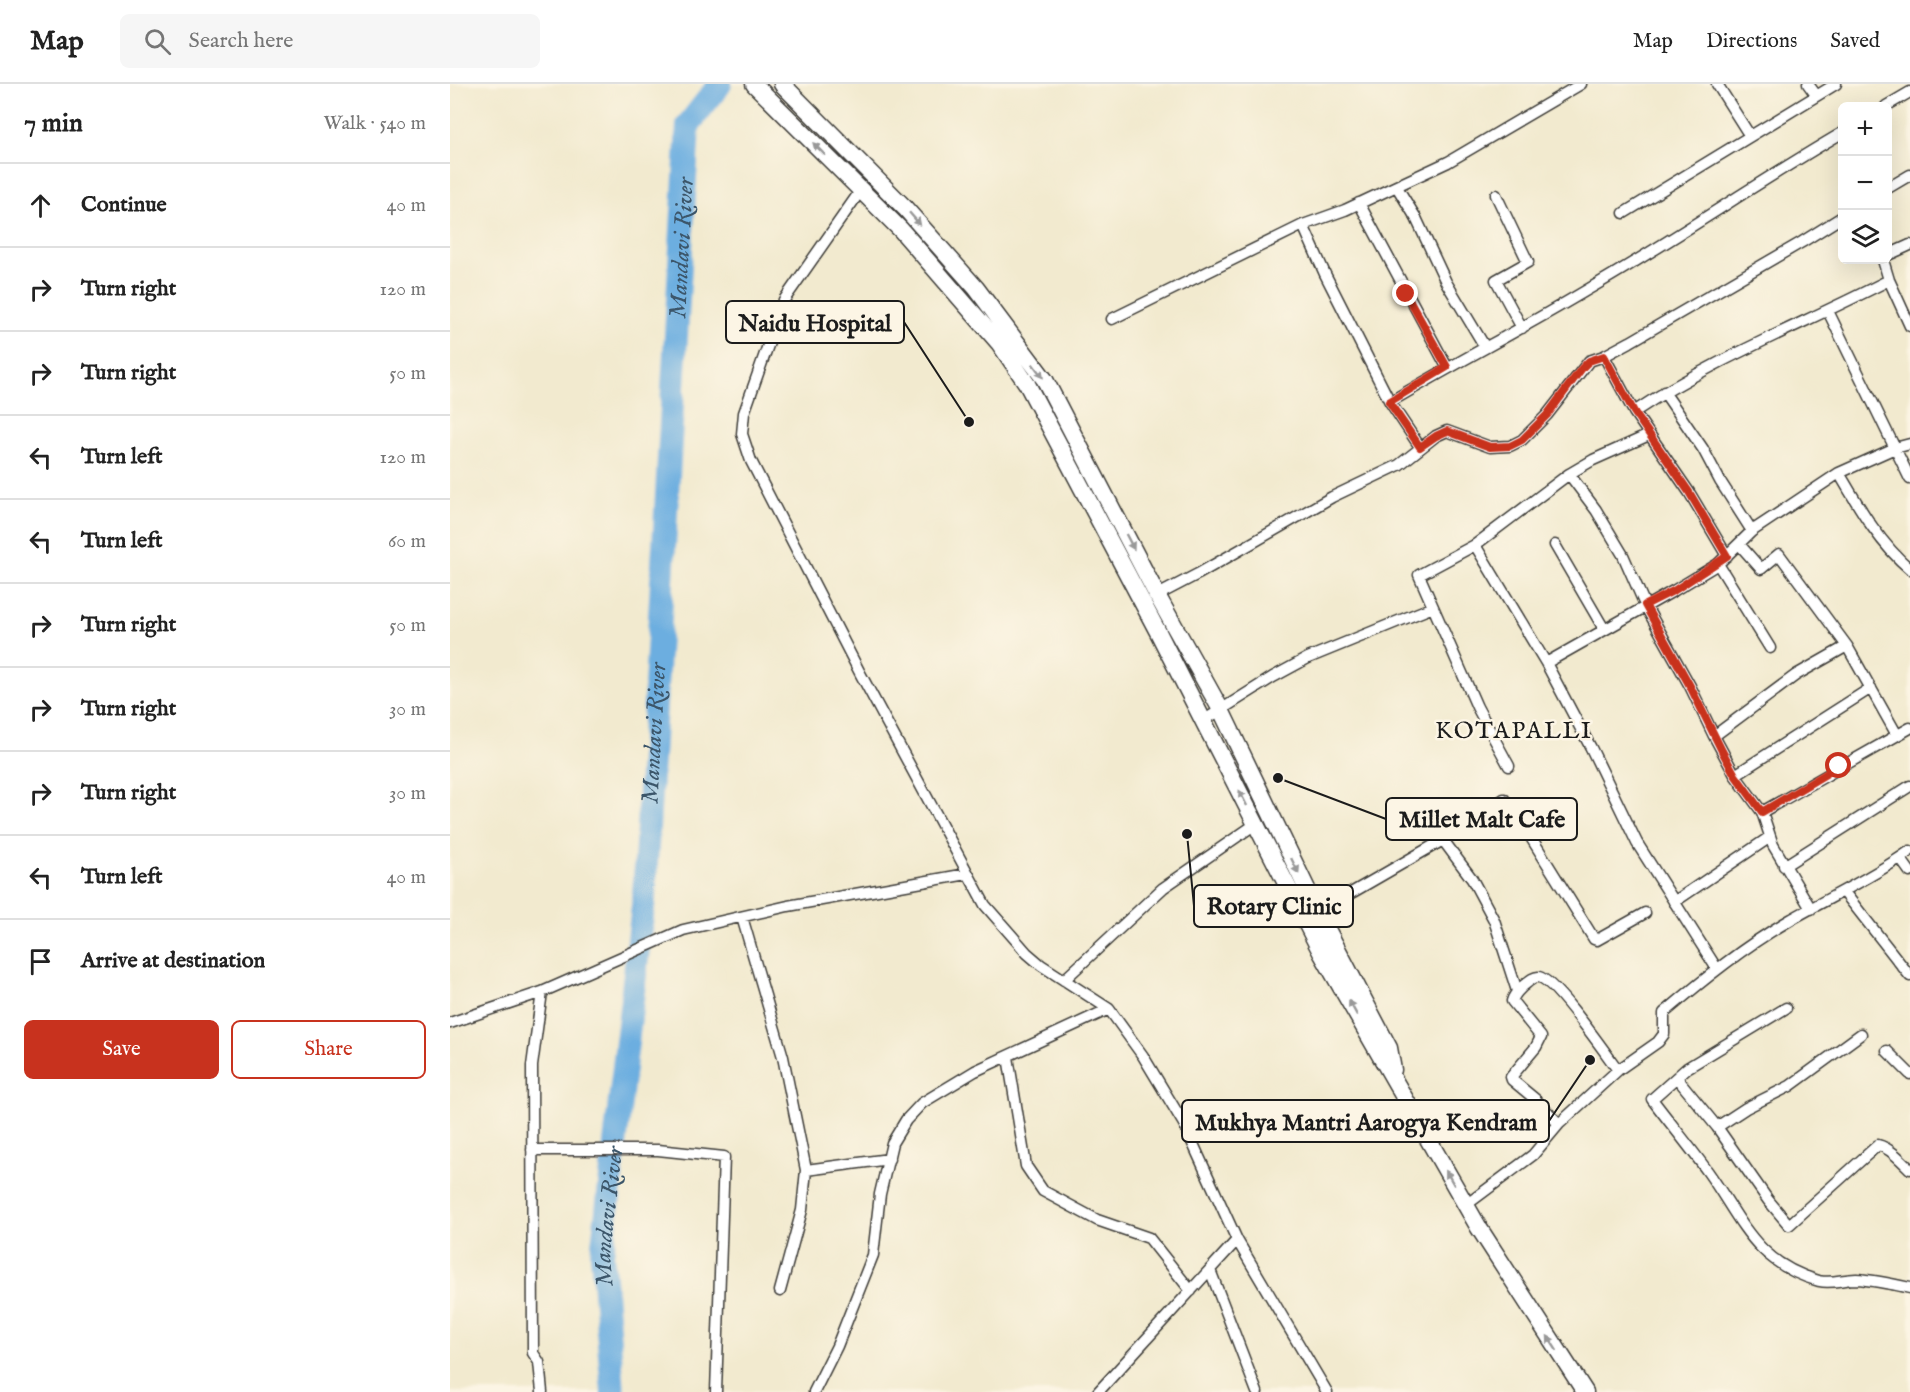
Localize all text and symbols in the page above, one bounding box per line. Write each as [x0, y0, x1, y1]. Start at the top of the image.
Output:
search box [120, 14, 540, 68]
text: Map [30, 24, 84, 59]
icon: search [141, 25, 174, 58]
text: Search here [189, 27, 293, 55]
text: Map [1633, 28, 1673, 55]
text: Directions [1706, 28, 1797, 55]
text: Saved [1830, 28, 1880, 55]
map controls [1838, 102, 1892, 264]
button: + [1838, 102, 1892, 156]
text: 7 min [24, 107, 83, 140]
text: Walk · 540 m [324, 111, 426, 136]
one-way arrow [812, 142, 827, 156]
button: − [1838, 156, 1892, 210]
water label: Mandavi River [663, 175, 702, 319]
icon: ahead [24, 189, 57, 222]
text: Continue [81, 191, 167, 219]
text: 40 m [387, 193, 426, 218]
button: layers [1838, 210, 1892, 264]
one-way arrow [908, 212, 922, 227]
icon: right [24, 273, 57, 306]
text: Turn right [81, 275, 176, 303]
text: 120 m [380, 277, 426, 302]
route end [1392, 280, 1418, 306]
callout: Naidu Hospital [726, 301, 904, 343]
text: Naidu Hospital [737, 309, 892, 340]
icon: right [24, 357, 57, 390]
text: Turn right [81, 359, 176, 387]
text: 50 m [389, 361, 426, 386]
one-way arrow [1032, 362, 1044, 378]
icon: left [24, 441, 57, 474]
text: Turn left [81, 443, 163, 471]
text: 120 m [380, 445, 426, 470]
icon: left [24, 525, 57, 558]
text: Turn left [81, 527, 163, 555]
text: 60 m [388, 529, 426, 554]
one-way arrow [1125, 534, 1135, 551]
icon: right [24, 609, 57, 642]
text: Turn right [81, 611, 176, 639]
text: 50 m [389, 613, 426, 638]
water label: Mandavi River [635, 660, 674, 805]
icon: right [24, 693, 57, 726]
text: Turn right [81, 695, 176, 723]
text: 30 m [389, 697, 426, 722]
district label: KOTAPALLI [1435, 716, 1593, 747]
route start [1825, 752, 1851, 778]
icon: right [24, 777, 57, 810]
text: Turn right [81, 779, 176, 807]
text: 30 m [389, 781, 426, 806]
one-way arrow [1239, 789, 1249, 807]
callout: Millet Malt Cafe [1386, 798, 1577, 840]
text: Millet Malt Cafe [1399, 805, 1565, 836]
one-way arrow [1291, 857, 1300, 874]
icon: left [24, 861, 57, 894]
text: Turn left [81, 863, 163, 891]
text: 40 m [387, 865, 426, 890]
callout: Rotary Clinic [1194, 885, 1353, 927]
text: Rotary Clinic [1206, 892, 1342, 923]
icon: arrive [24, 945, 57, 978]
text: Arrive at destination [81, 947, 265, 975]
one-way arrow [1348, 999, 1358, 1016]
button: Save [24, 1020, 219, 1079]
button: Share [231, 1020, 426, 1079]
callout: Mukhya Mantri Aarogya Kendram [1182, 1100, 1549, 1142]
text: Mukhya Mantri Aarogya Kendram [1195, 1108, 1538, 1139]
water label: Mandavi River [588, 1143, 632, 1288]
one-way arrow [1444, 1170, 1455, 1186]
one-way arrow [1547, 1335, 1558, 1351]

